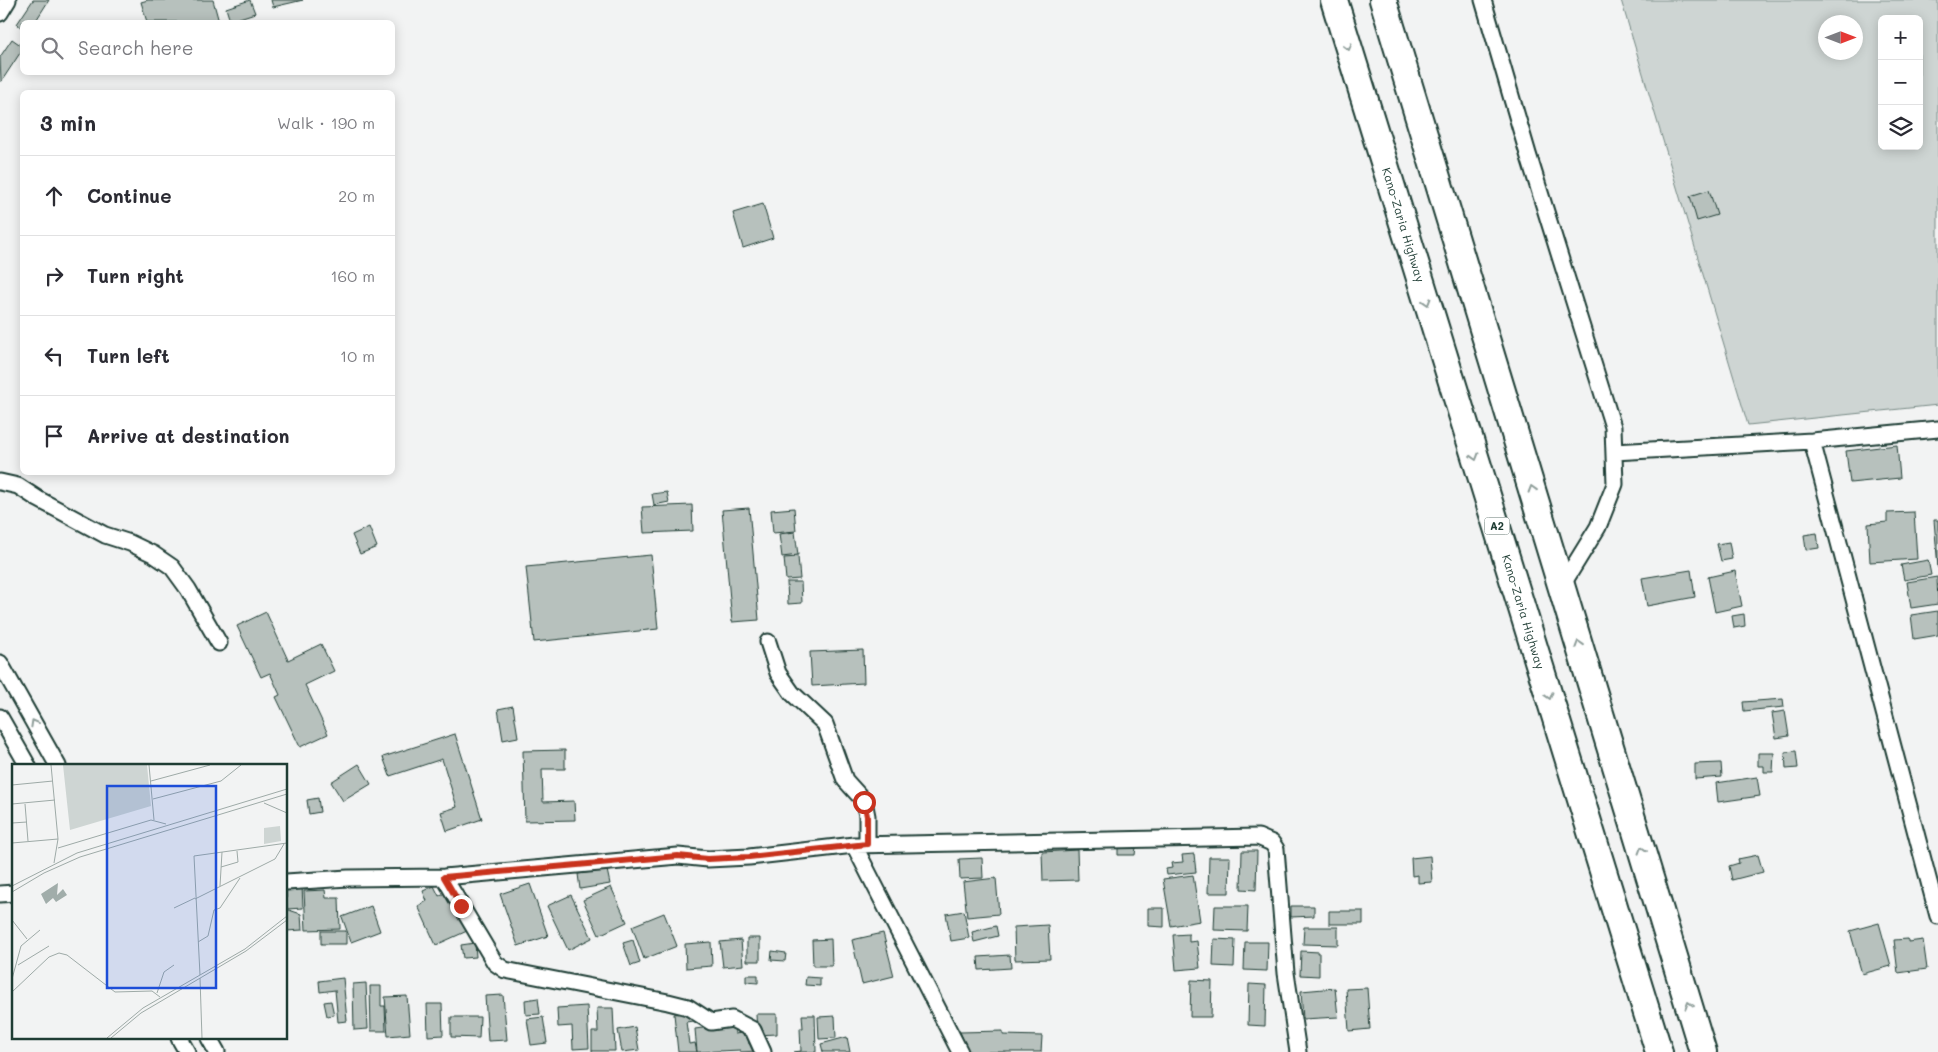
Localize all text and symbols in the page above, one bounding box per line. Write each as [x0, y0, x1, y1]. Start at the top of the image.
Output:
north arrow [1818, 15, 1863, 60]
map controls [1878, 15, 1923, 150]
button: + [1878, 15, 1923, 60]
search box [20, 20, 395, 75]
icon: search [38, 34, 66, 62]
text: Search here [78, 35, 194, 60]
one-way arrow [1343, 42, 1353, 50]
button: − [1878, 60, 1923, 105]
button: layers [1878, 105, 1923, 150]
text: 3 min [40, 109, 96, 136]
text: Walk · 190 m [277, 112, 375, 133]
street label: Kano-Zaria Highway [1379, 165, 1429, 284]
icon: ahead [40, 182, 68, 210]
text: Continue [87, 183, 172, 208]
text: 20 m [338, 185, 375, 206]
icon: right [40, 262, 68, 290]
text: Turn right [87, 263, 184, 288]
text: 160 m [330, 265, 375, 286]
one-way arrow [1422, 297, 1432, 306]
icon: left [40, 342, 68, 370]
text: Turn left [87, 343, 170, 368]
text: 10 m [340, 345, 375, 366]
icon: arrive [40, 422, 68, 450]
text: Arrive at destination [87, 423, 290, 448]
one-way arrow [1470, 453, 1480, 461]
one-way arrow [1527, 485, 1537, 493]
road number: A2 [1484, 518, 1510, 534]
street label: Kano-Zaria Highway [1499, 552, 1549, 671]
one-way arrow [1574, 641, 1584, 649]
one-way arrow [1544, 692, 1554, 700]
one-way arrow [30, 720, 40, 729]
inset map [12, 764, 288, 1040]
route start [853, 791, 876, 814]
one-way arrow [1637, 846, 1647, 855]
route end [450, 895, 473, 918]
one-way arrow [1684, 1002, 1694, 1010]

